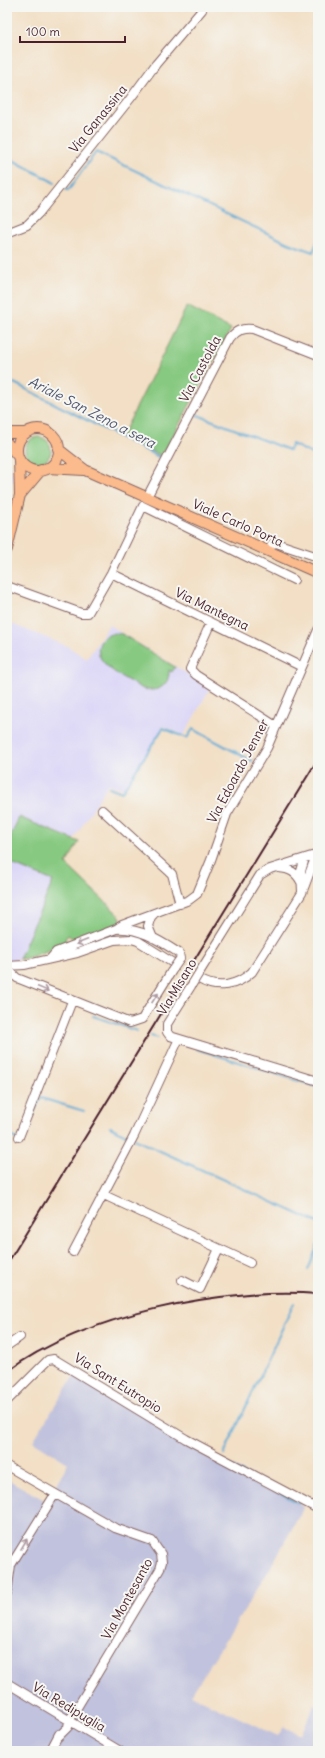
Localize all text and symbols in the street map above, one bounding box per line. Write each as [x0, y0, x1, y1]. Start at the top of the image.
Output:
scale bar [20, 18, 125, 44]
text: 100 m [26, 24, 60, 39]
street label: Via Ganassina [65, 81, 131, 157]
street label: Via Castolda [175, 333, 225, 405]
water label: Ariale San Zeno a sera [25, 372, 159, 452]
street label: Viale Carlo Porta [190, 495, 286, 551]
street label: Via Mantegna [172, 584, 252, 634]
street label: Via Edoardo Jenner [203, 715, 273, 826]
one-way arrow [77, 939, 89, 947]
street label: Via Misano [153, 956, 201, 1018]
one-way arrow [37, 986, 49, 994]
one-way arrow [151, 993, 159, 1004]
street label: Via Sant Eutropio [71, 1349, 165, 1417]
one-way arrow [20, 1539, 28, 1550]
street label: Via Montesanto [98, 1555, 156, 1643]
street label: Via Redipuglia [29, 1678, 109, 1736]

